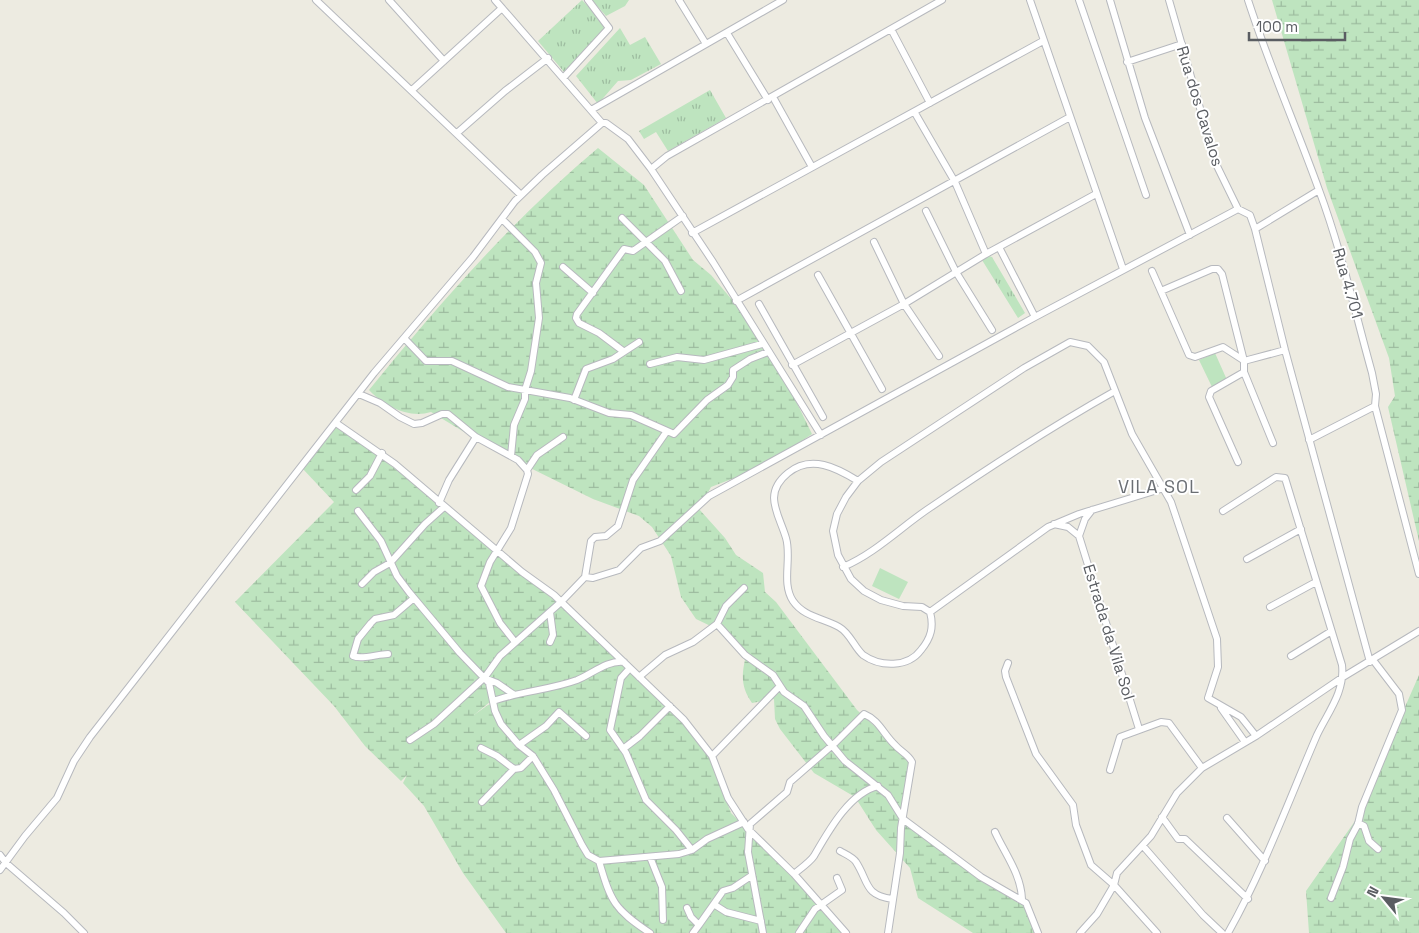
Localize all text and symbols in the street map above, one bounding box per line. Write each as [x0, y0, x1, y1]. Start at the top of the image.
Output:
scale bar [1249, 10, 1345, 42]
text: 100 m [1256, 17, 1298, 36]
street label: Rua dos Cavalos [1172, 43, 1228, 169]
street label: Rua 4.701 [1328, 245, 1368, 321]
district label: VILA SOL [1118, 475, 1200, 498]
street label: Estrada da Vila Sol [1078, 561, 1140, 703]
north arrow [1359, 873, 1409, 923]
text: N [1362, 883, 1383, 900]

